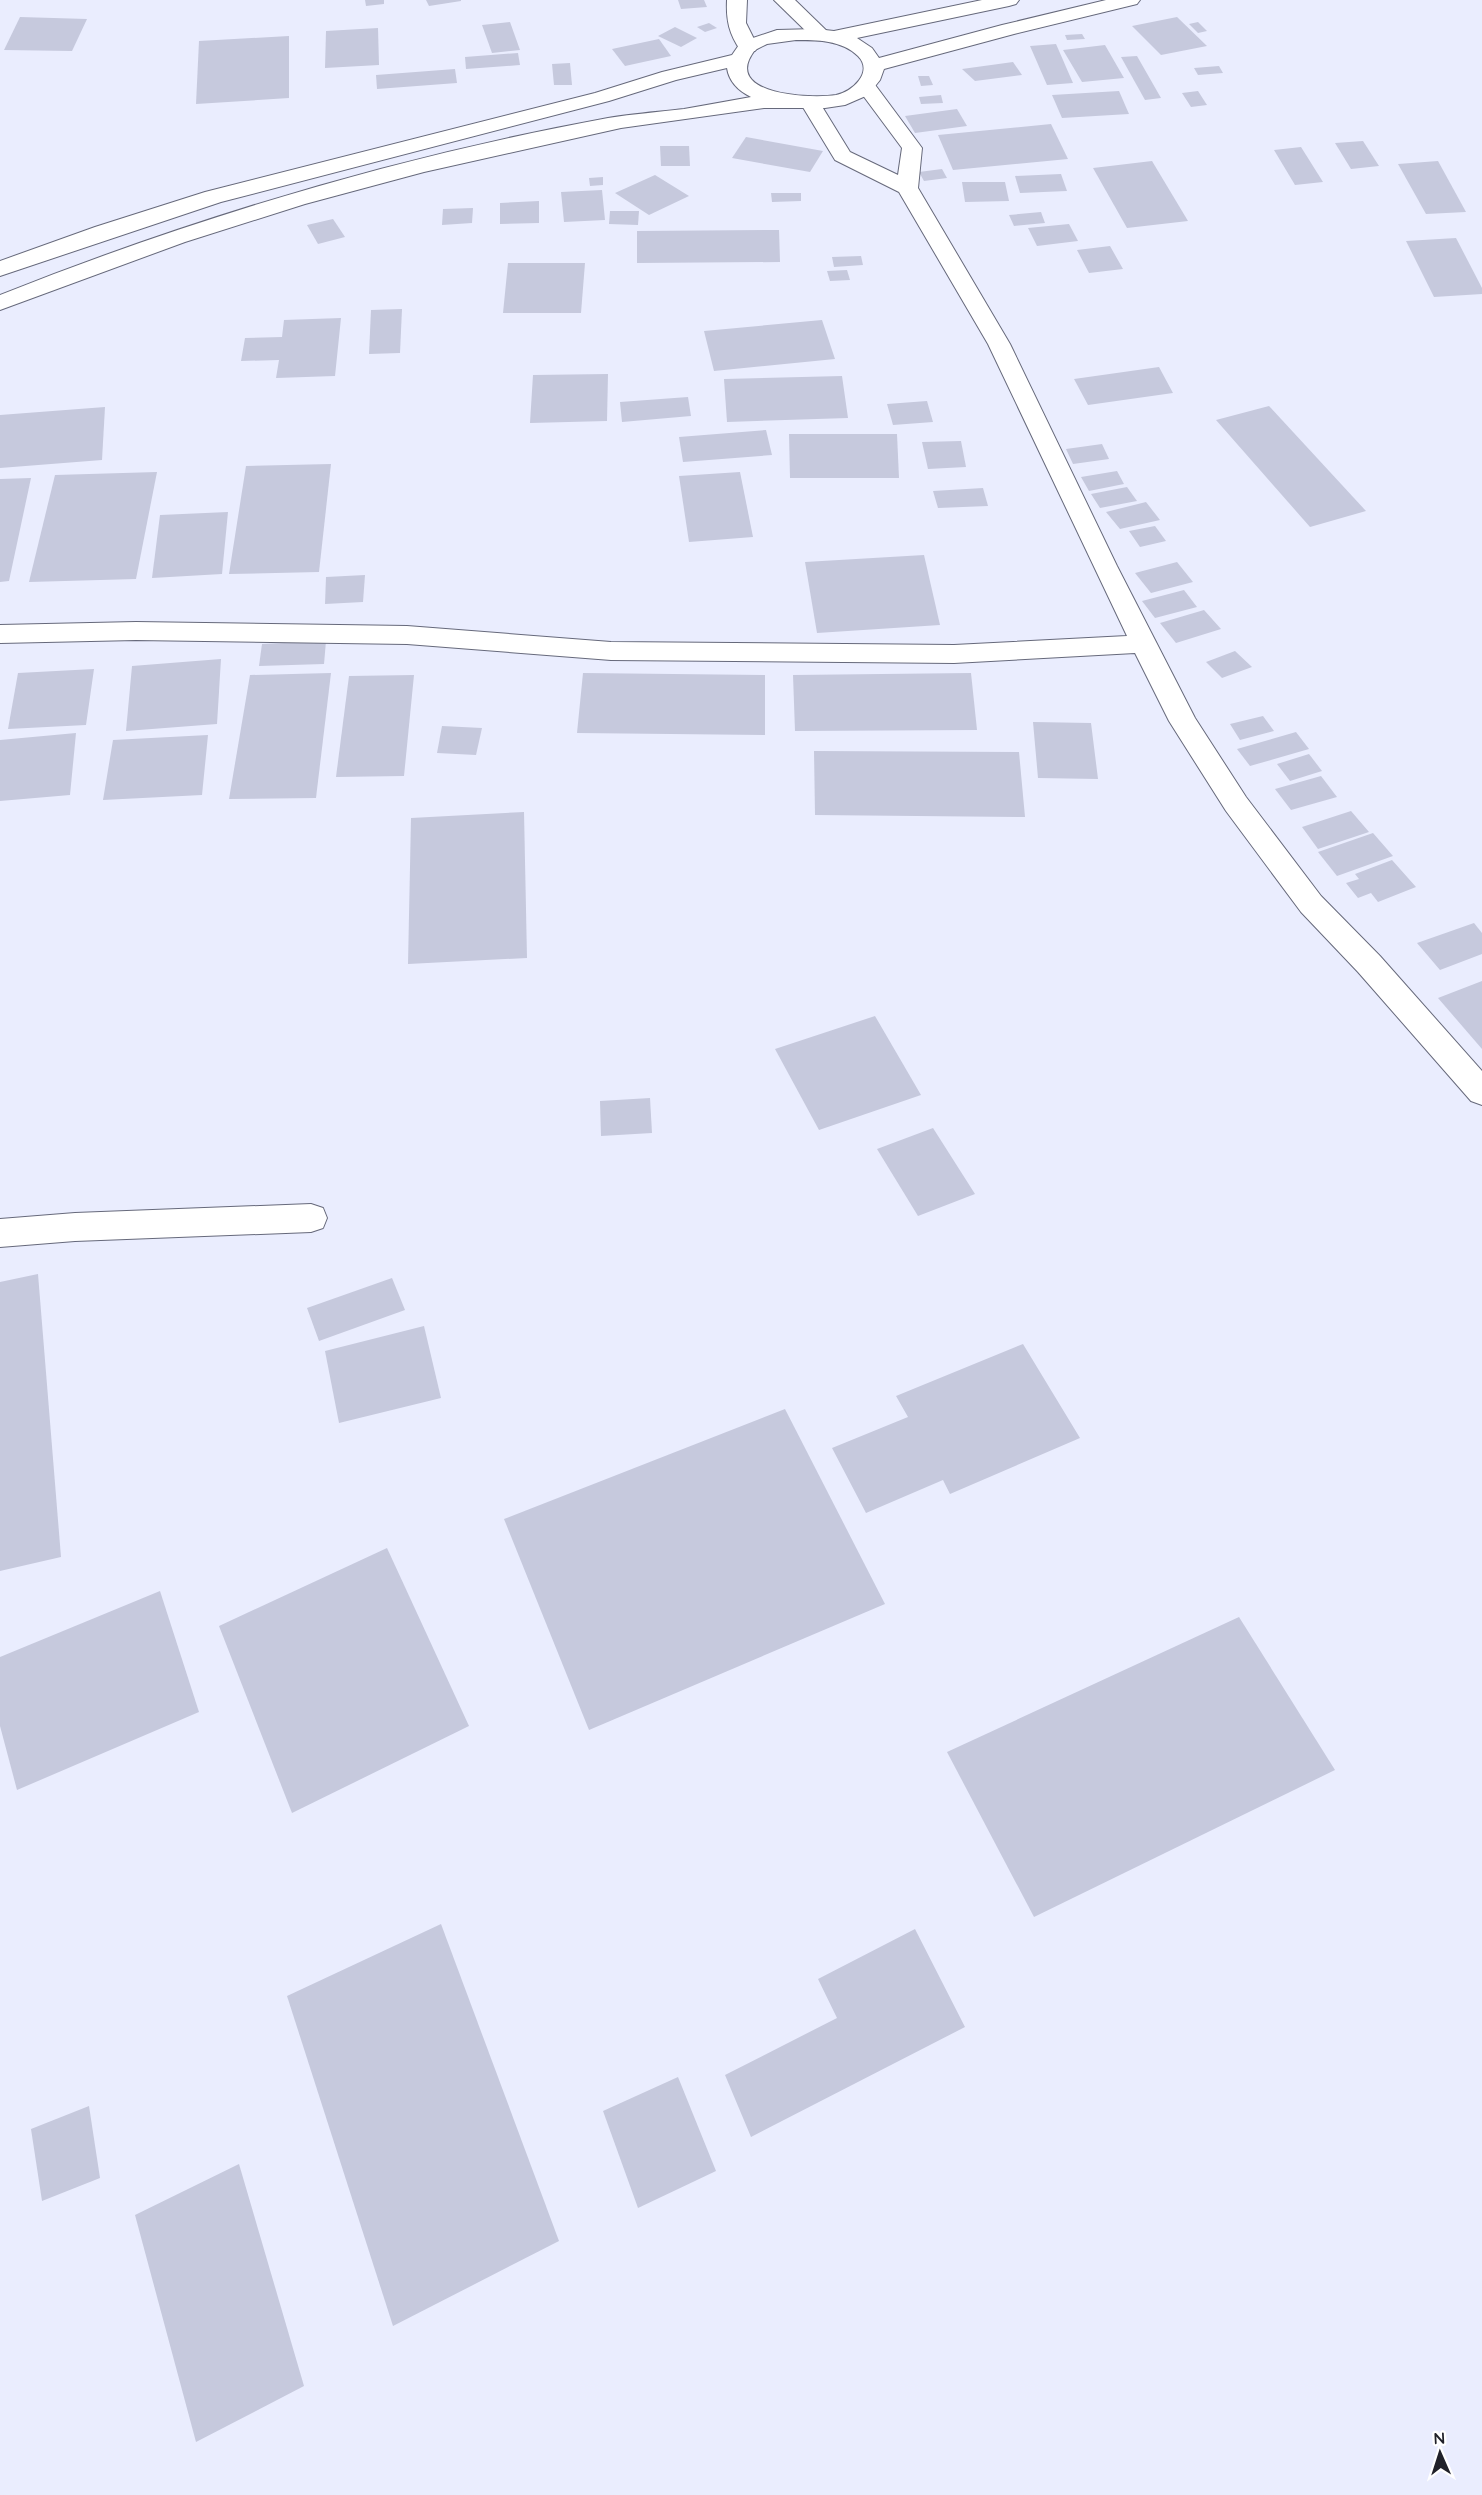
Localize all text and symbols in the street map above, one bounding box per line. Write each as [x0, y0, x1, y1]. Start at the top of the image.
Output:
north arrow [1410, 2423, 1470, 2483]
text: N [1433, 2428, 1446, 2448]

